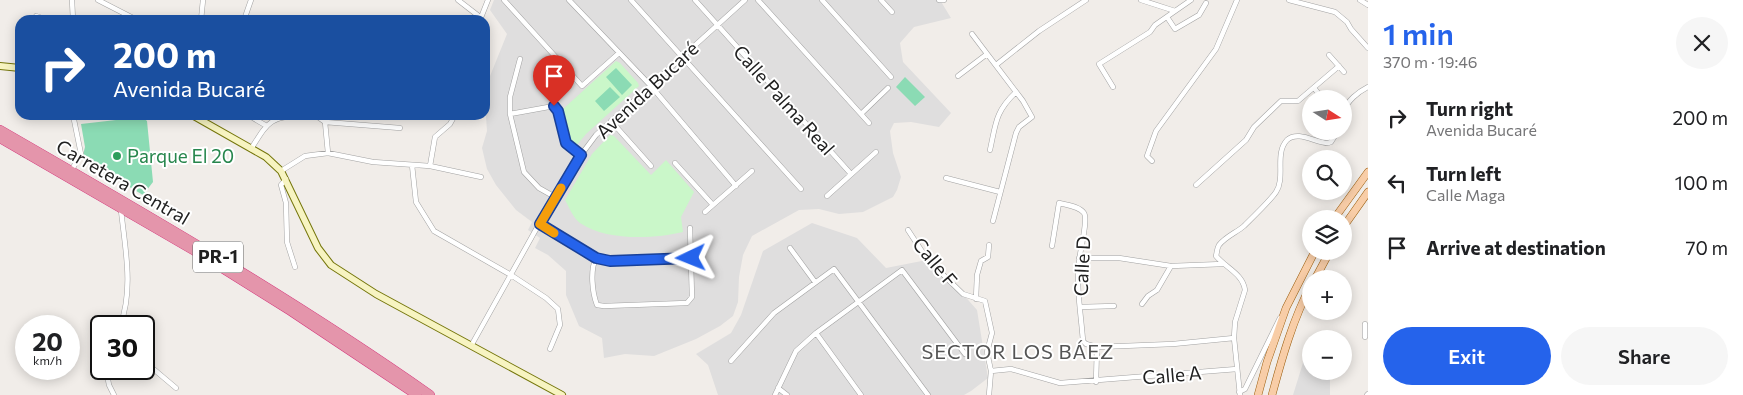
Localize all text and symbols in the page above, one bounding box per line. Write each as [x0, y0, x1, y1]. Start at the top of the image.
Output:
text: 1 min [1383, 14, 1454, 51]
button: close [1676, 17, 1728, 69]
text: 200 m [113, 32, 216, 75]
icon: right [30, 35, 95, 100]
street label: Avenida Bucaré [591, 36, 703, 143]
street label: Calle Palma Real [729, 40, 840, 159]
text: 370 m · 19:46 [1383, 52, 1477, 71]
pin [533, 55, 575, 106]
icon: arrive [540, 62, 568, 90]
text: Avenida Bucaré [113, 75, 265, 102]
north arrow [1302, 90, 1352, 140]
map controls [1302, 90, 1352, 380]
text: Turn right [1426, 97, 1513, 120]
icon: right [1383, 104, 1411, 132]
text: 200 m [1673, 106, 1728, 129]
text: Avenida Bucaré [1426, 120, 1537, 139]
street label: Carretera Central [52, 134, 194, 229]
place label: Parque El 20 [127, 144, 234, 167]
marker: Parque El 20 [111, 150, 123, 162]
button: search [1302, 150, 1352, 200]
text: Turn left [1426, 162, 1501, 185]
icon: left [1383, 169, 1411, 197]
text: 100 m [1675, 171, 1728, 194]
text: Calle Maga [1426, 185, 1505, 204]
button: layers [1302, 210, 1352, 260]
position arrow [664, 231, 716, 283]
street label: Calle F [908, 232, 963, 291]
icon: arrive [1383, 234, 1411, 262]
street label: Calle D [1068, 235, 1095, 297]
text: Arrive at destination [1426, 236, 1606, 259]
text: 70 m [1685, 236, 1728, 259]
road number: PR-1 [193, 242, 243, 272]
button: + [1302, 270, 1352, 320]
speed limit sign: 30 [90, 315, 155, 380]
text: 20 [32, 326, 63, 356]
button: Exit [1383, 327, 1551, 385]
button: Share [1561, 327, 1728, 385]
button: − [1302, 330, 1352, 380]
district label: SECTOR LOS BÁEZ [922, 339, 1115, 363]
text: km/h [33, 353, 62, 367]
street label: Calle A [1141, 360, 1203, 389]

